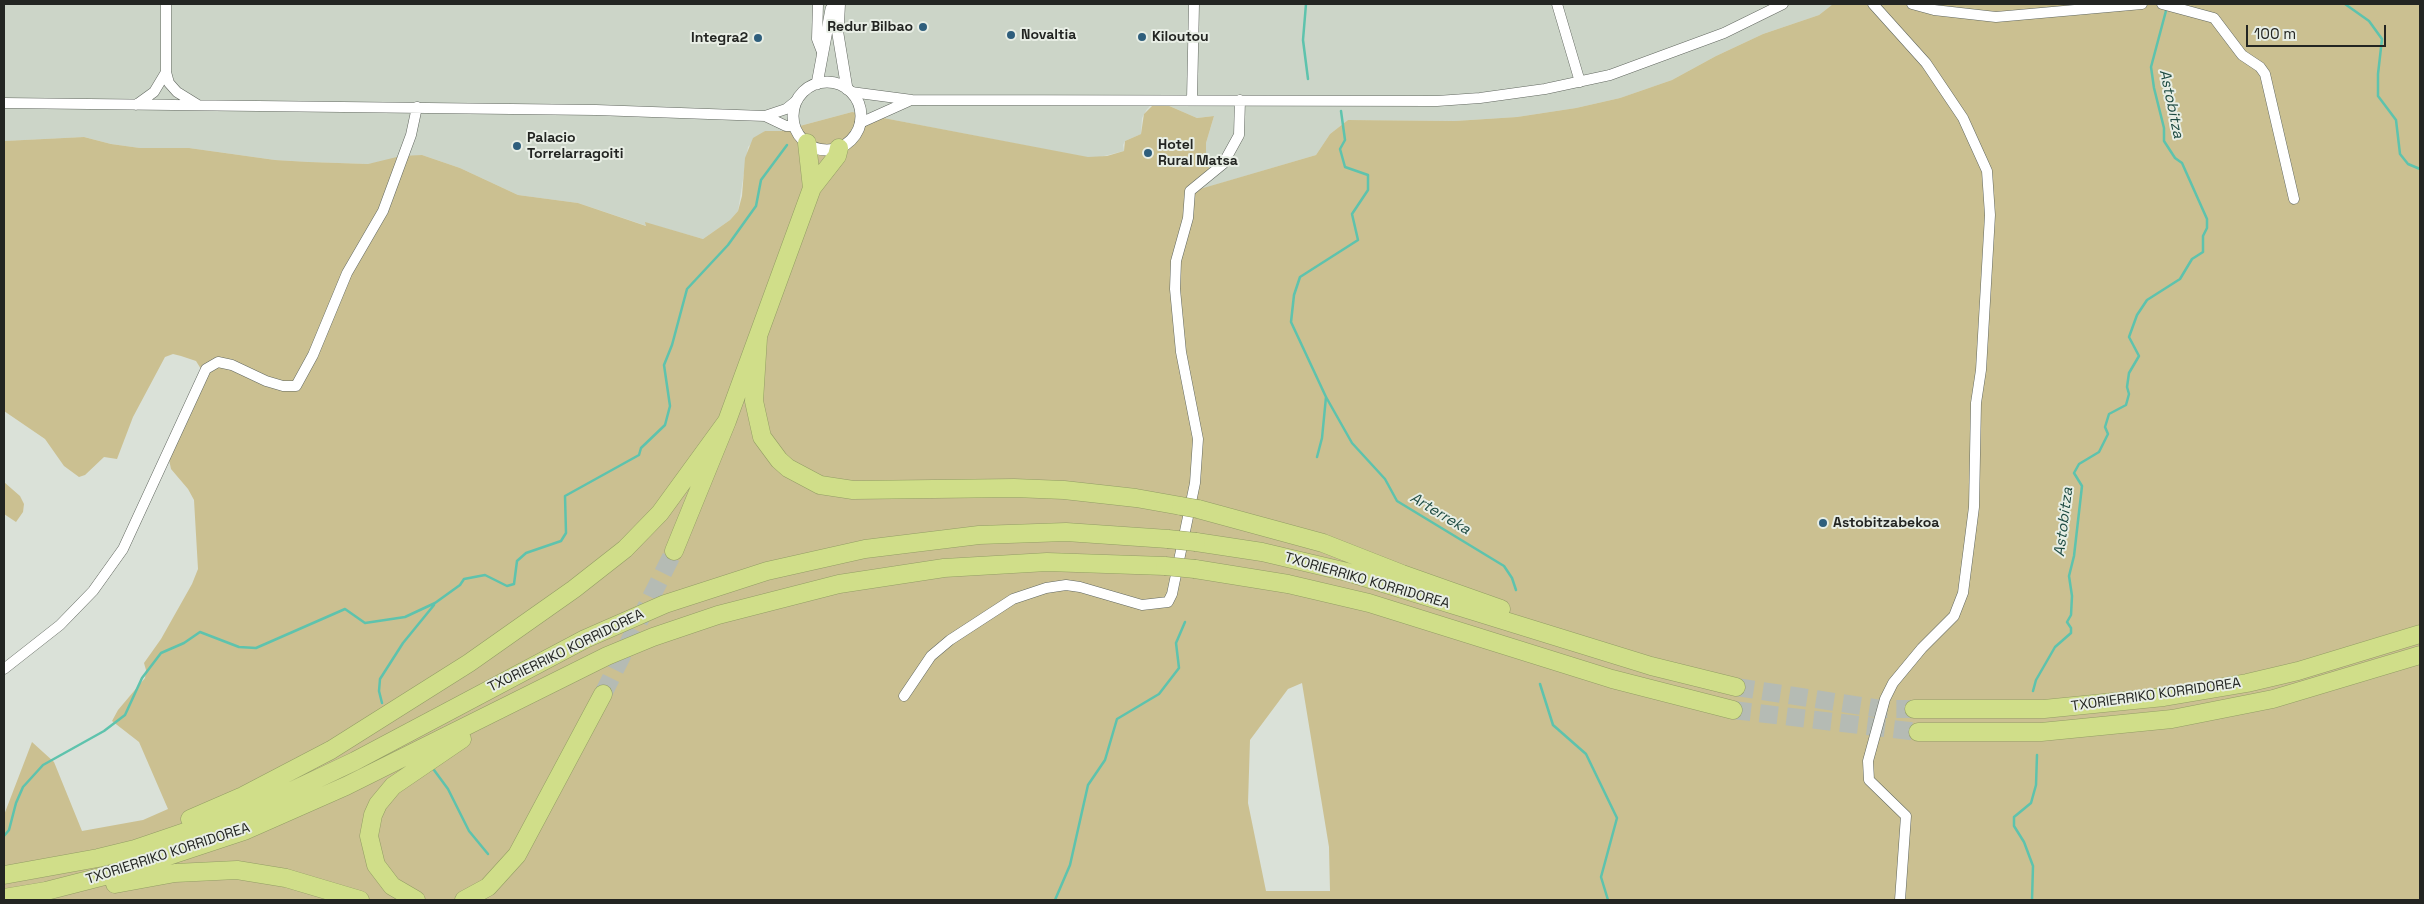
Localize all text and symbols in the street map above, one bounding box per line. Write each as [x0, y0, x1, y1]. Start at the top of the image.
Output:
scale bar [2249, 15, 2389, 47]
place label: Redur Bilbao [827, 19, 913, 35]
marker: Redur Bilbao [917, 21, 929, 33]
text: 100 m [2254, 24, 2296, 43]
place label: Novaltia [1021, 27, 1076, 43]
marker: Novaltia [1005, 29, 1017, 41]
place label: Kiloutou [1152, 29, 1209, 45]
place label: Integra2 [691, 30, 748, 46]
marker: Kiloutou [1136, 31, 1148, 43]
marker: Integra2 [752, 32, 764, 44]
water label: Astobitza [2155, 68, 2187, 140]
place label: Palacio Torrelarragoiti [527, 130, 623, 162]
place label: Hotel Rural Matsa [1158, 137, 1238, 170]
marker: Palacio Torrelarragoiti [511, 140, 523, 152]
marker: Hotel Rural Matsa [1142, 147, 1154, 159]
water label: Astobitza [2051, 486, 2077, 558]
water label: Arterreka [1407, 489, 1473, 539]
place label: Astobitzabekoa [1833, 515, 1939, 531]
marker: Astobitzabekoa [1817, 517, 1829, 529]
street label: TXORIERRIKO KORRIDOREA [1282, 549, 1452, 613]
street label: TXORIERRIKO KORRIDOREA [485, 606, 647, 696]
street label: TXORIERRIKO KORRIDOREA [2070, 675, 2242, 715]
street label: TXORIERRIKO KORRIDOREA [84, 820, 252, 888]

